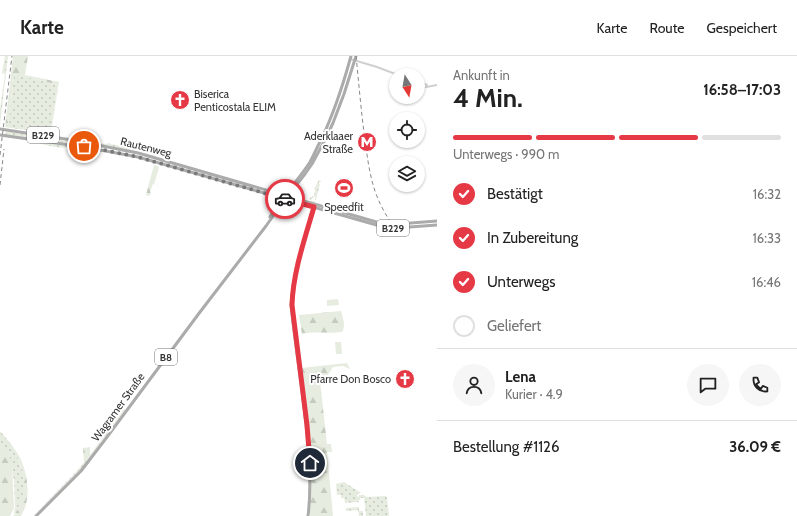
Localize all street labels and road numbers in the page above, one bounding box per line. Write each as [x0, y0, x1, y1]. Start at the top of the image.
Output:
road number: B229 [27, 127, 59, 143]
street label: Rautenweg [119, 134, 173, 160]
road number: B229 [377, 220, 409, 236]
road number: B8 [155, 349, 177, 365]
street label: Wagramer Straße [88, 370, 148, 444]

